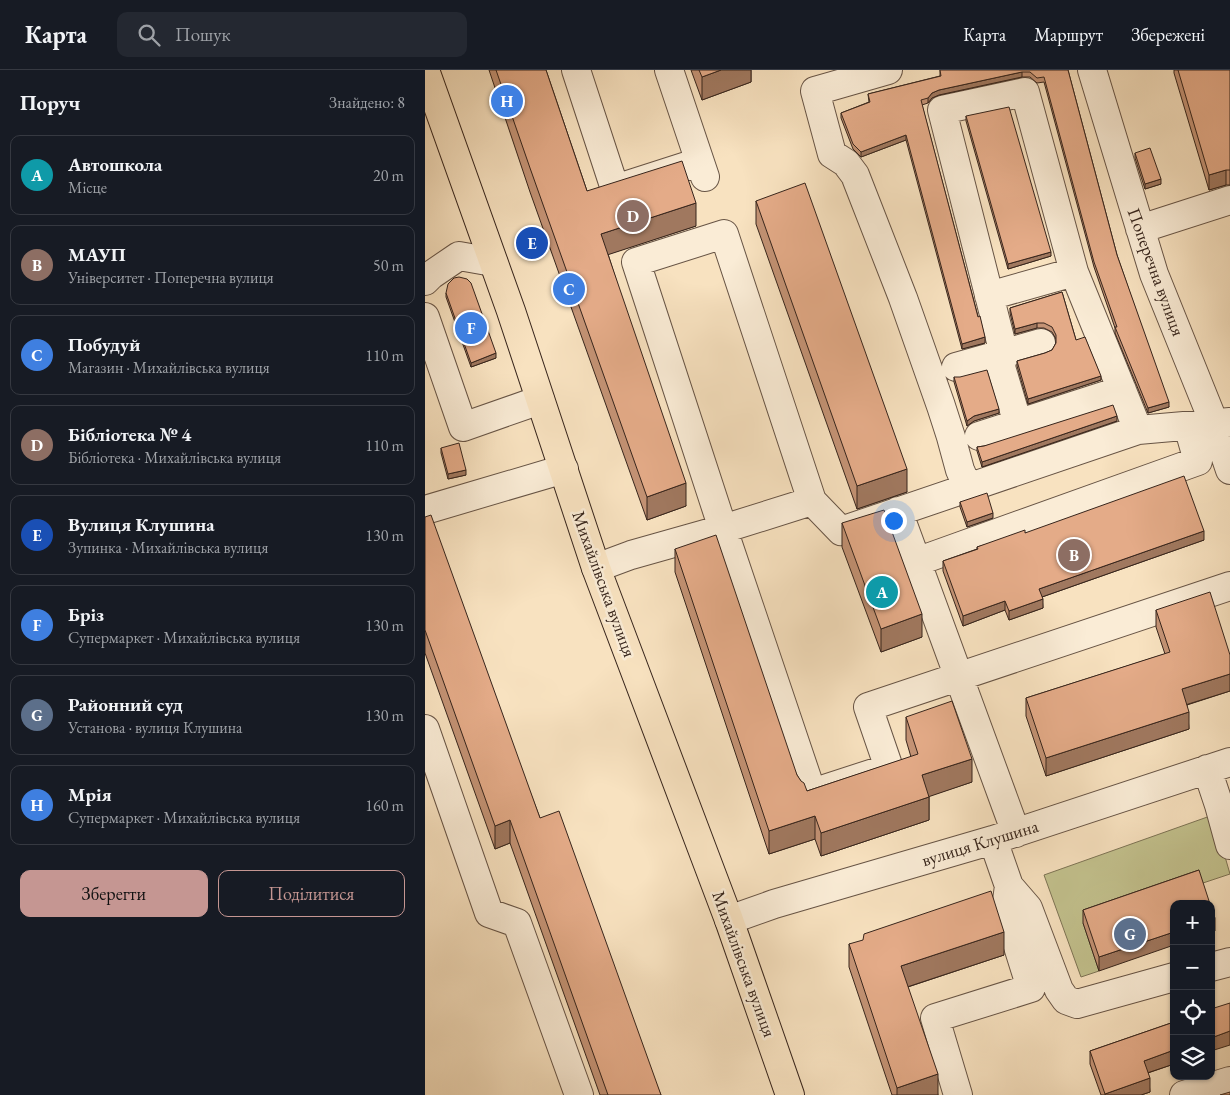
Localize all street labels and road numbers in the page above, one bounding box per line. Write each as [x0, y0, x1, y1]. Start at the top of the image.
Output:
street label: Поперечна вулиця [1123, 205, 1190, 339]
street label: Михайлівська вулиця [567, 508, 642, 660]
street label: вулиця Клушина [919, 814, 1042, 871]
street label: Михайлівська вулиця [707, 888, 782, 1040]

